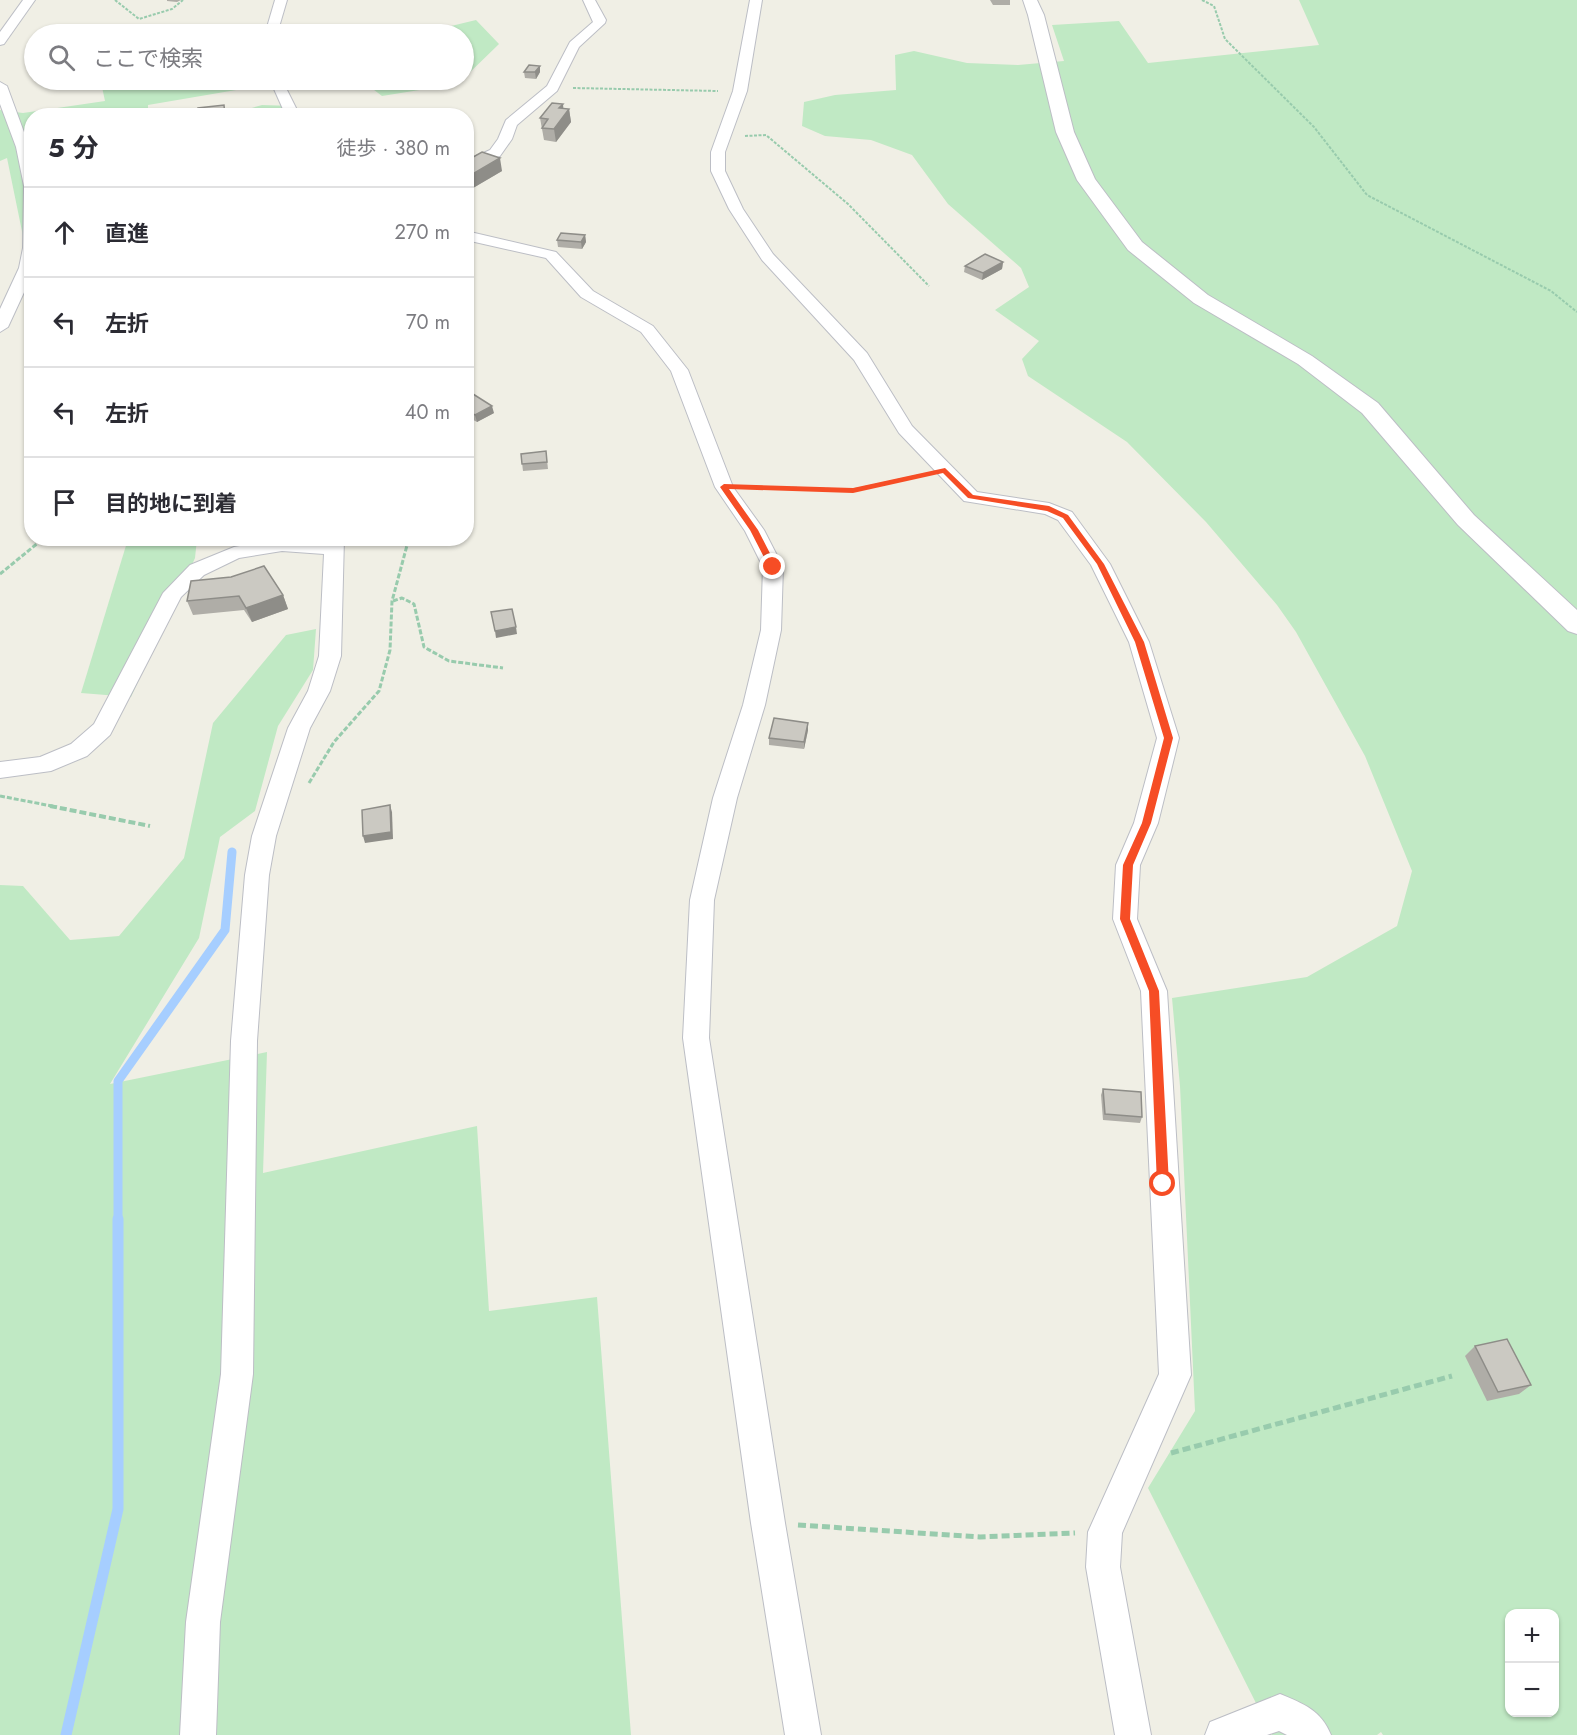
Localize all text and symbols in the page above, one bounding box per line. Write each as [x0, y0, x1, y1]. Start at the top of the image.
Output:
search box [24, 24, 474, 90]
icon: search [45, 41, 78, 74]
text: ここで検索 [93, 42, 203, 74]
text: 5 分 [48, 129, 99, 167]
text: 徒歩 · 380 m [337, 134, 450, 163]
icon: ahead [48, 216, 81, 249]
text: 直進 [105, 217, 149, 249]
text: 270 m [395, 218, 450, 247]
icon: left [48, 306, 81, 339]
text: 左折 [105, 307, 149, 339]
text: 70 m [406, 308, 450, 337]
icon: left [48, 396, 81, 429]
text: 左折 [105, 397, 149, 429]
text: 40 m [405, 398, 450, 427]
icon: arrive [48, 486, 81, 519]
text: 目的地に到着 [105, 487, 237, 519]
route end [759, 553, 785, 579]
route start [1149, 1170, 1175, 1196]
map controls [1505, 1609, 1559, 1717]
button: + [1505, 1609, 1559, 1663]
button: − [1505, 1663, 1559, 1717]

